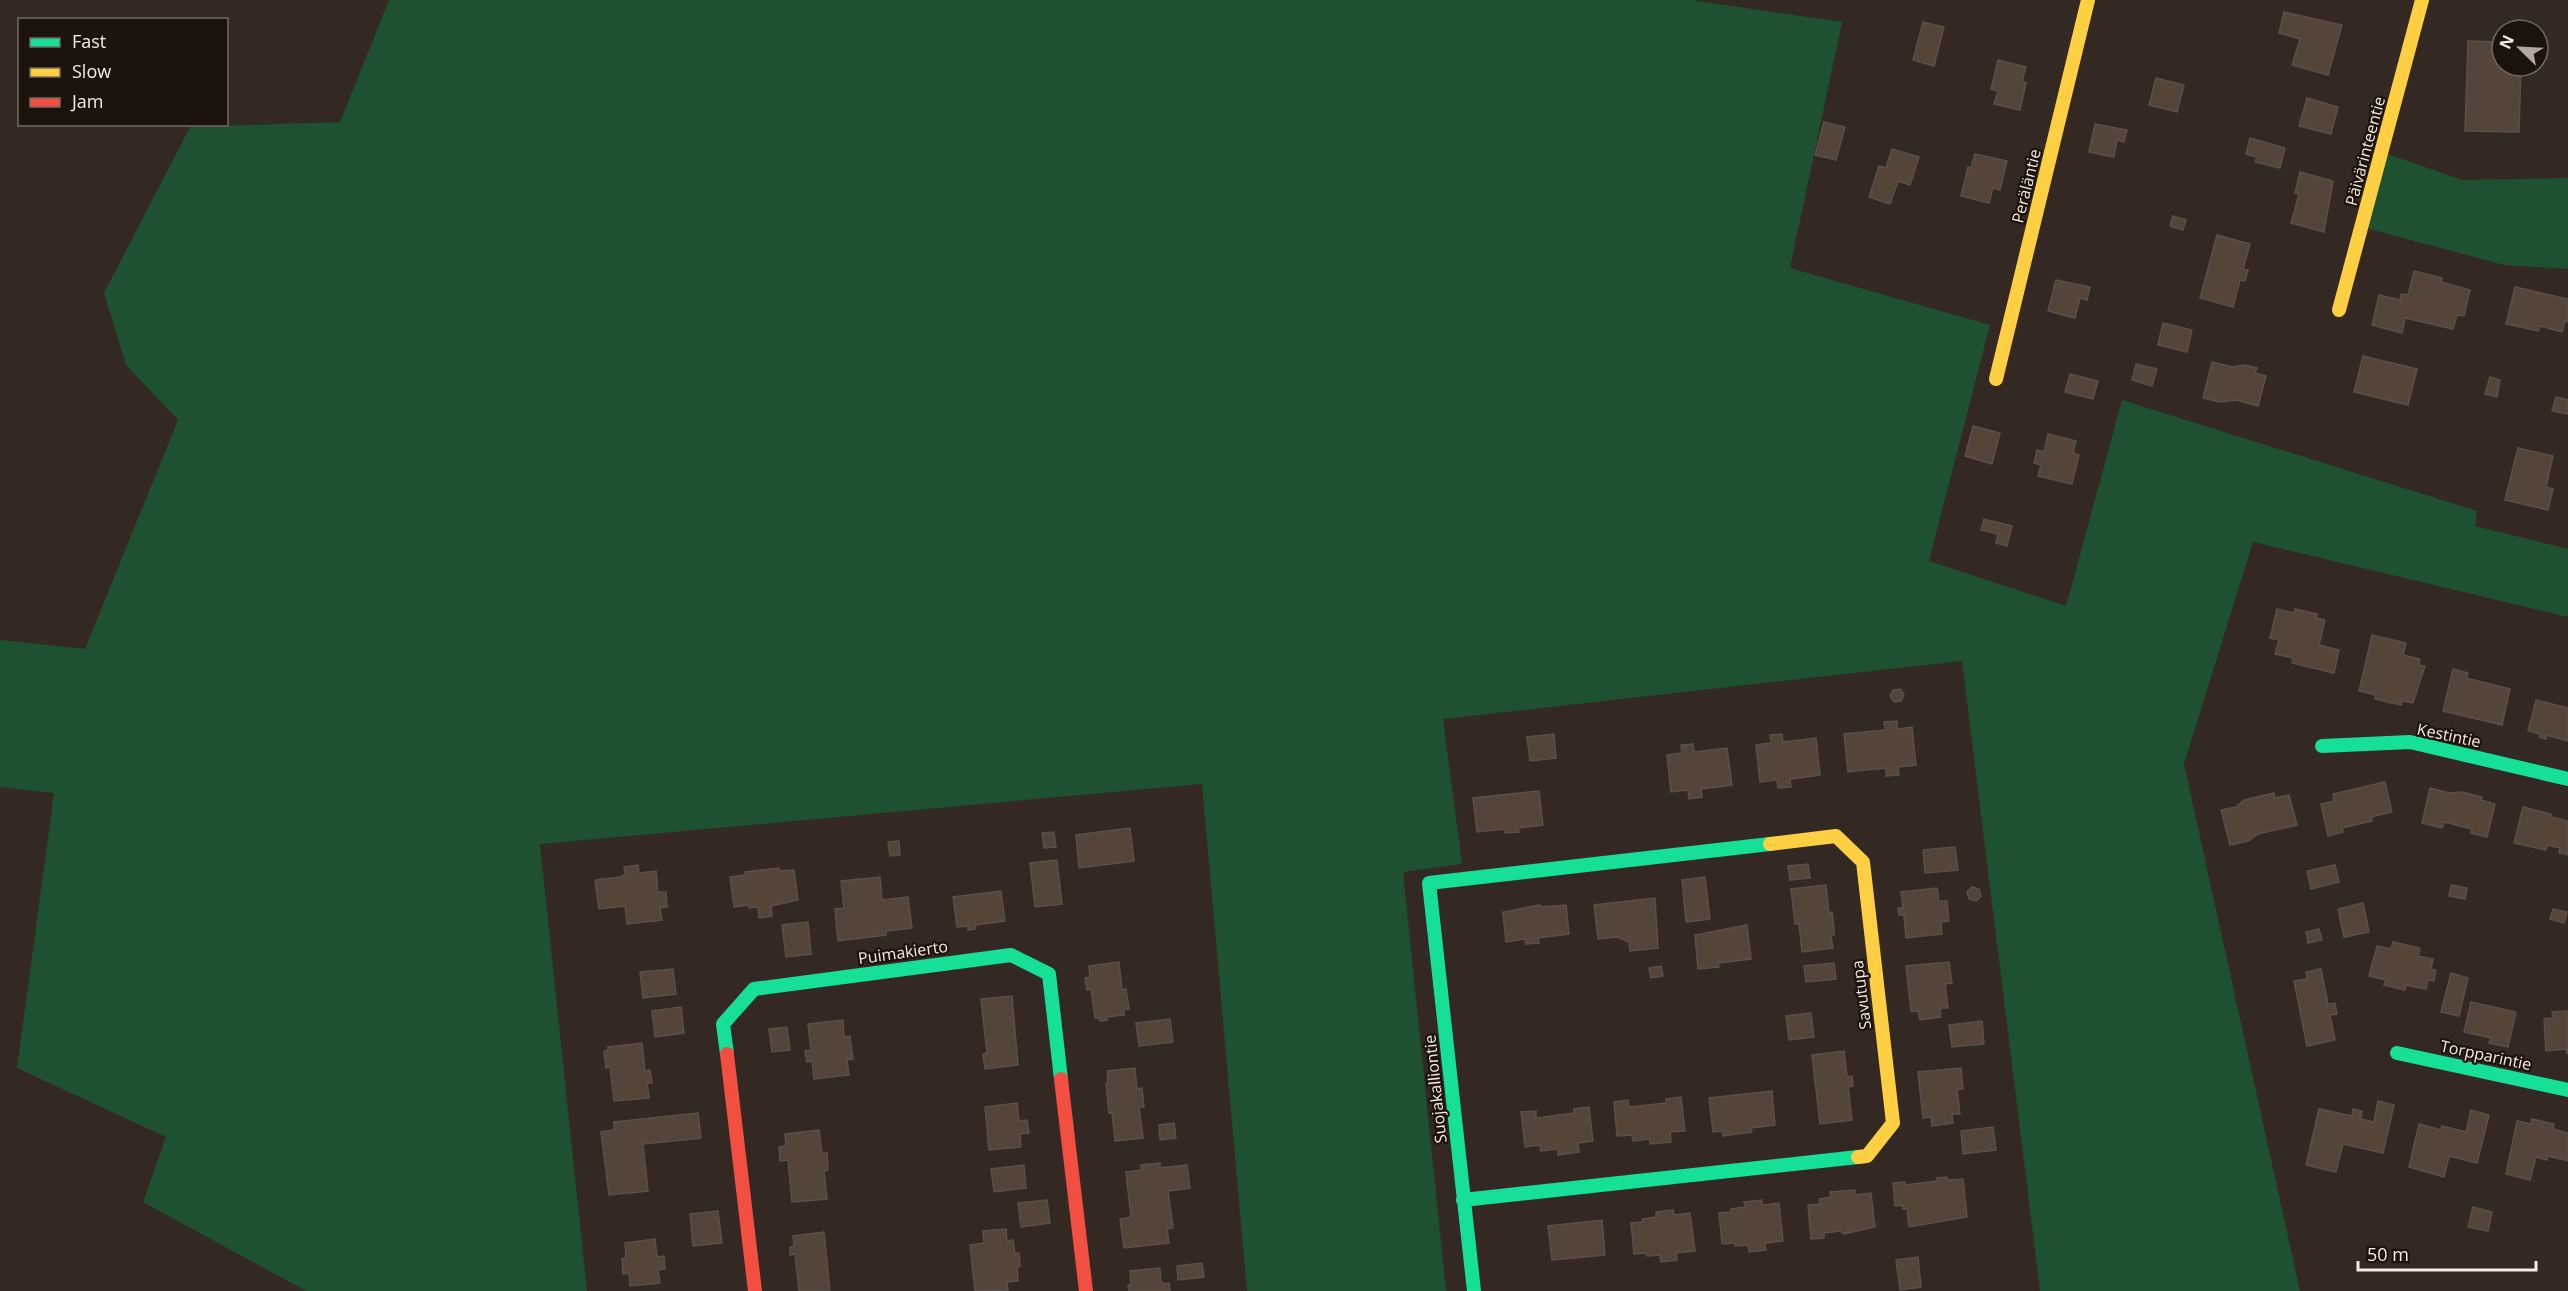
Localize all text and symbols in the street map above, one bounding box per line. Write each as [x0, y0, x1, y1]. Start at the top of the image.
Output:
legend [18, 18, 228, 126]
north arrow [2490, 18, 2550, 78]
text: Fast [72, 29, 106, 53]
text: N [2494, 31, 2519, 52]
text: Slow [72, 59, 111, 83]
text: Jam [70, 89, 104, 113]
street label: Päivärinteentie [2340, 94, 2390, 208]
street label: Peräläntie [2006, 147, 2046, 225]
street label: Kestintie [2415, 718, 2483, 752]
street label: Puimakierto [857, 935, 949, 969]
street label: Savutupa [1846, 959, 1876, 1031]
street label: Suojakalliontie [1418, 1034, 1452, 1144]
street label: Torpparintie [2438, 1035, 2534, 1075]
scale bar [2358, 1234, 2536, 1272]
text: 50 m [2367, 1242, 2409, 1266]

